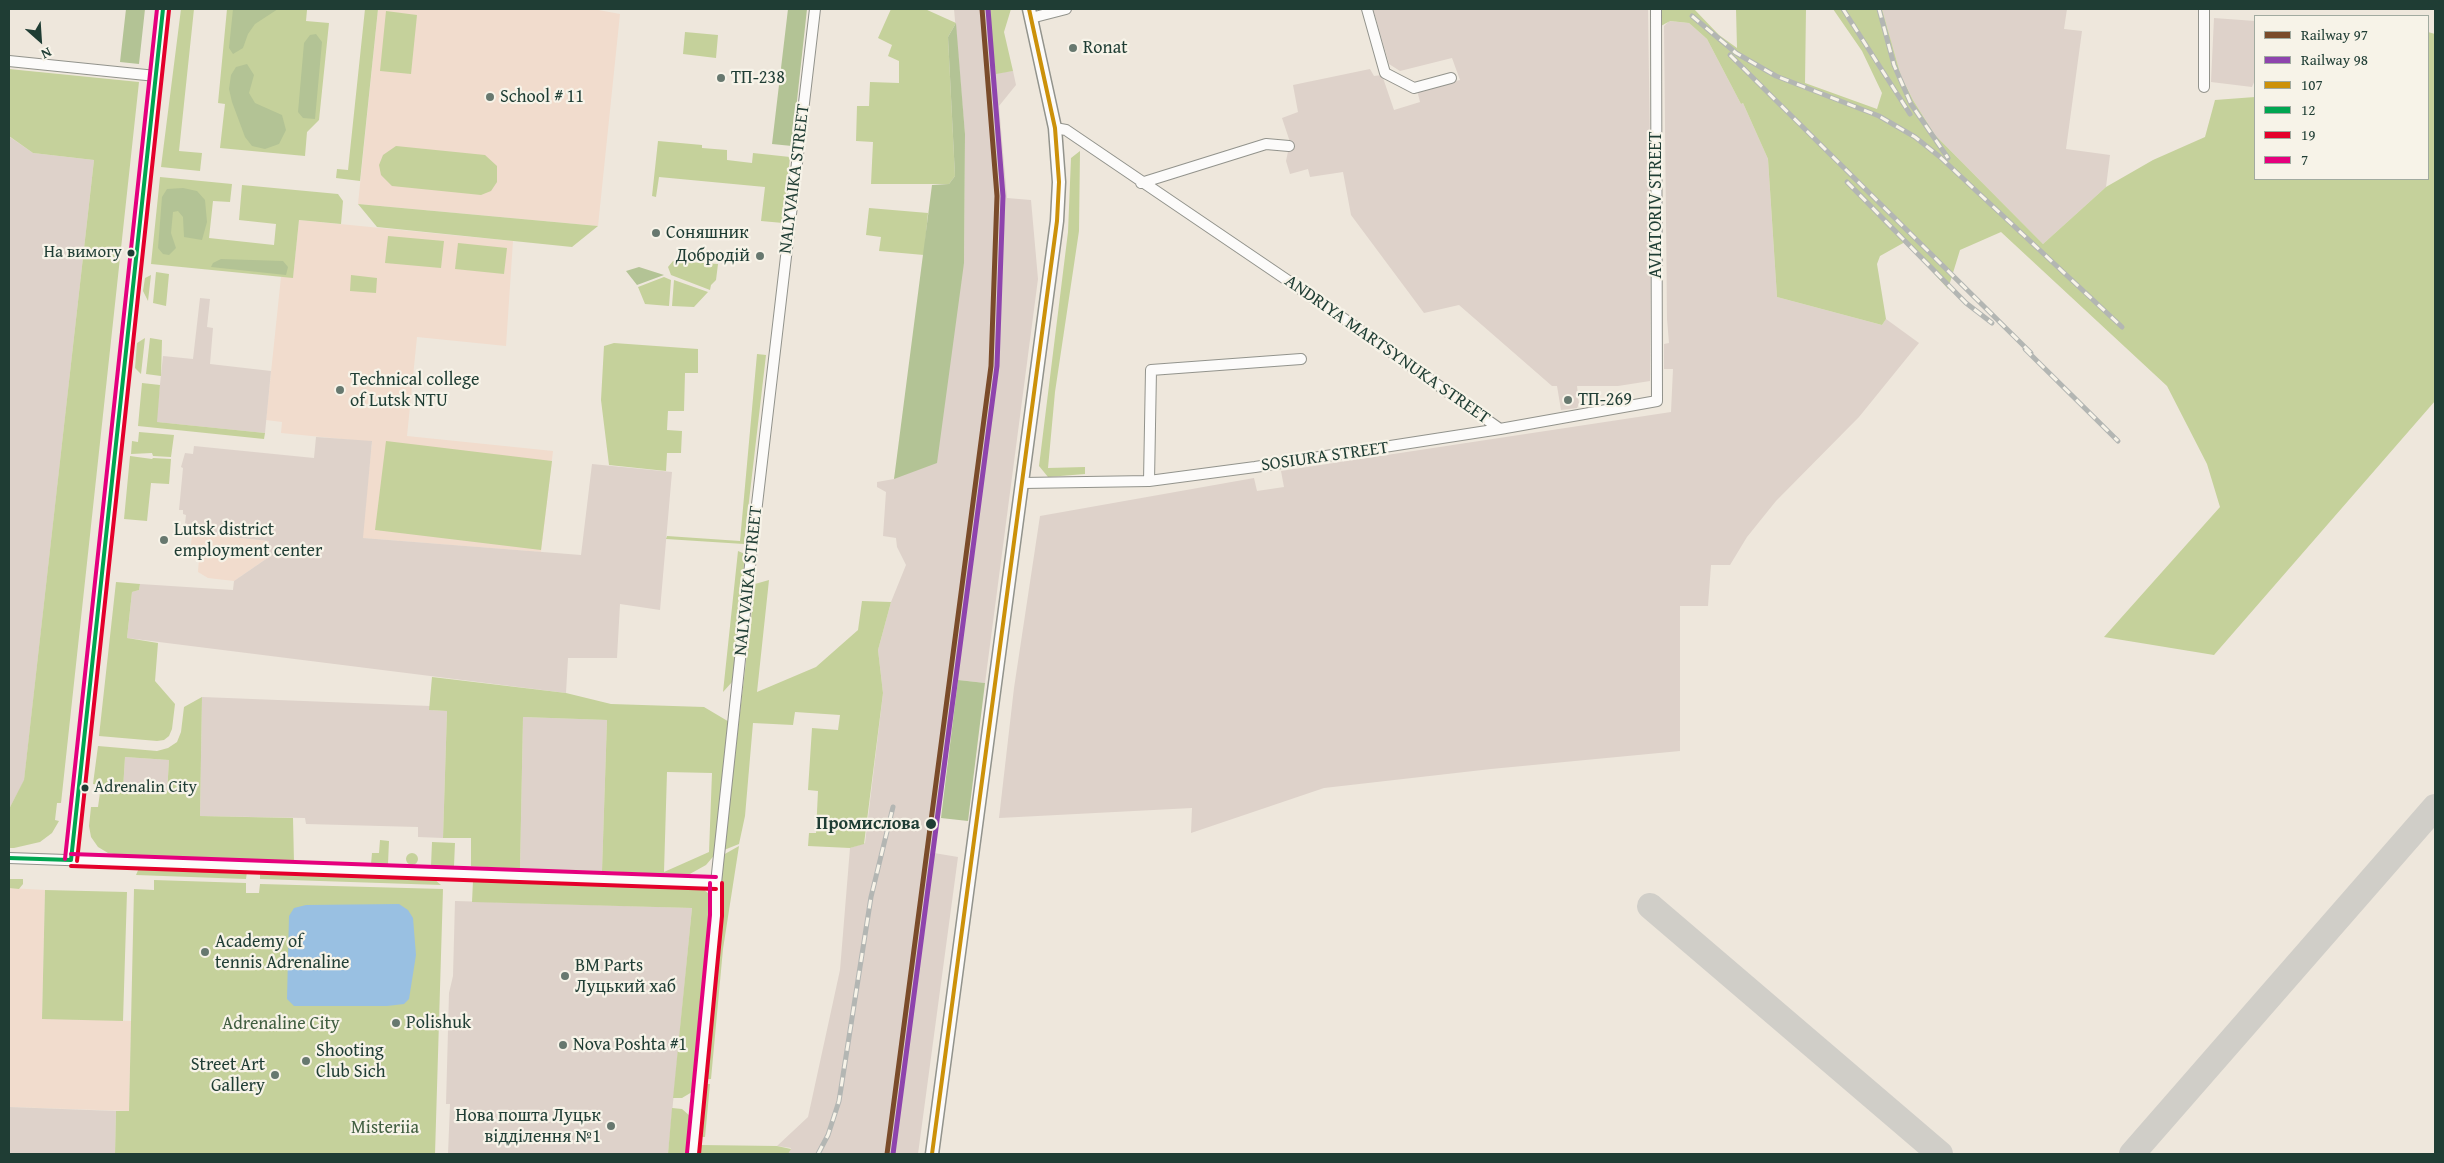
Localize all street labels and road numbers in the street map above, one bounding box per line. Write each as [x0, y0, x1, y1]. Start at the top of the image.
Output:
street label: NALYVAIKA STREET [775, 103, 815, 255]
street label: AVIATORIV STREET [1645, 131, 1667, 279]
street label: ANDRIYA MARTSYNUKA STREET [1280, 271, 1494, 429]
street label: SOSIURA STREET [1260, 437, 1390, 477]
street label: NALYVAIKA STREET [730, 505, 768, 657]

